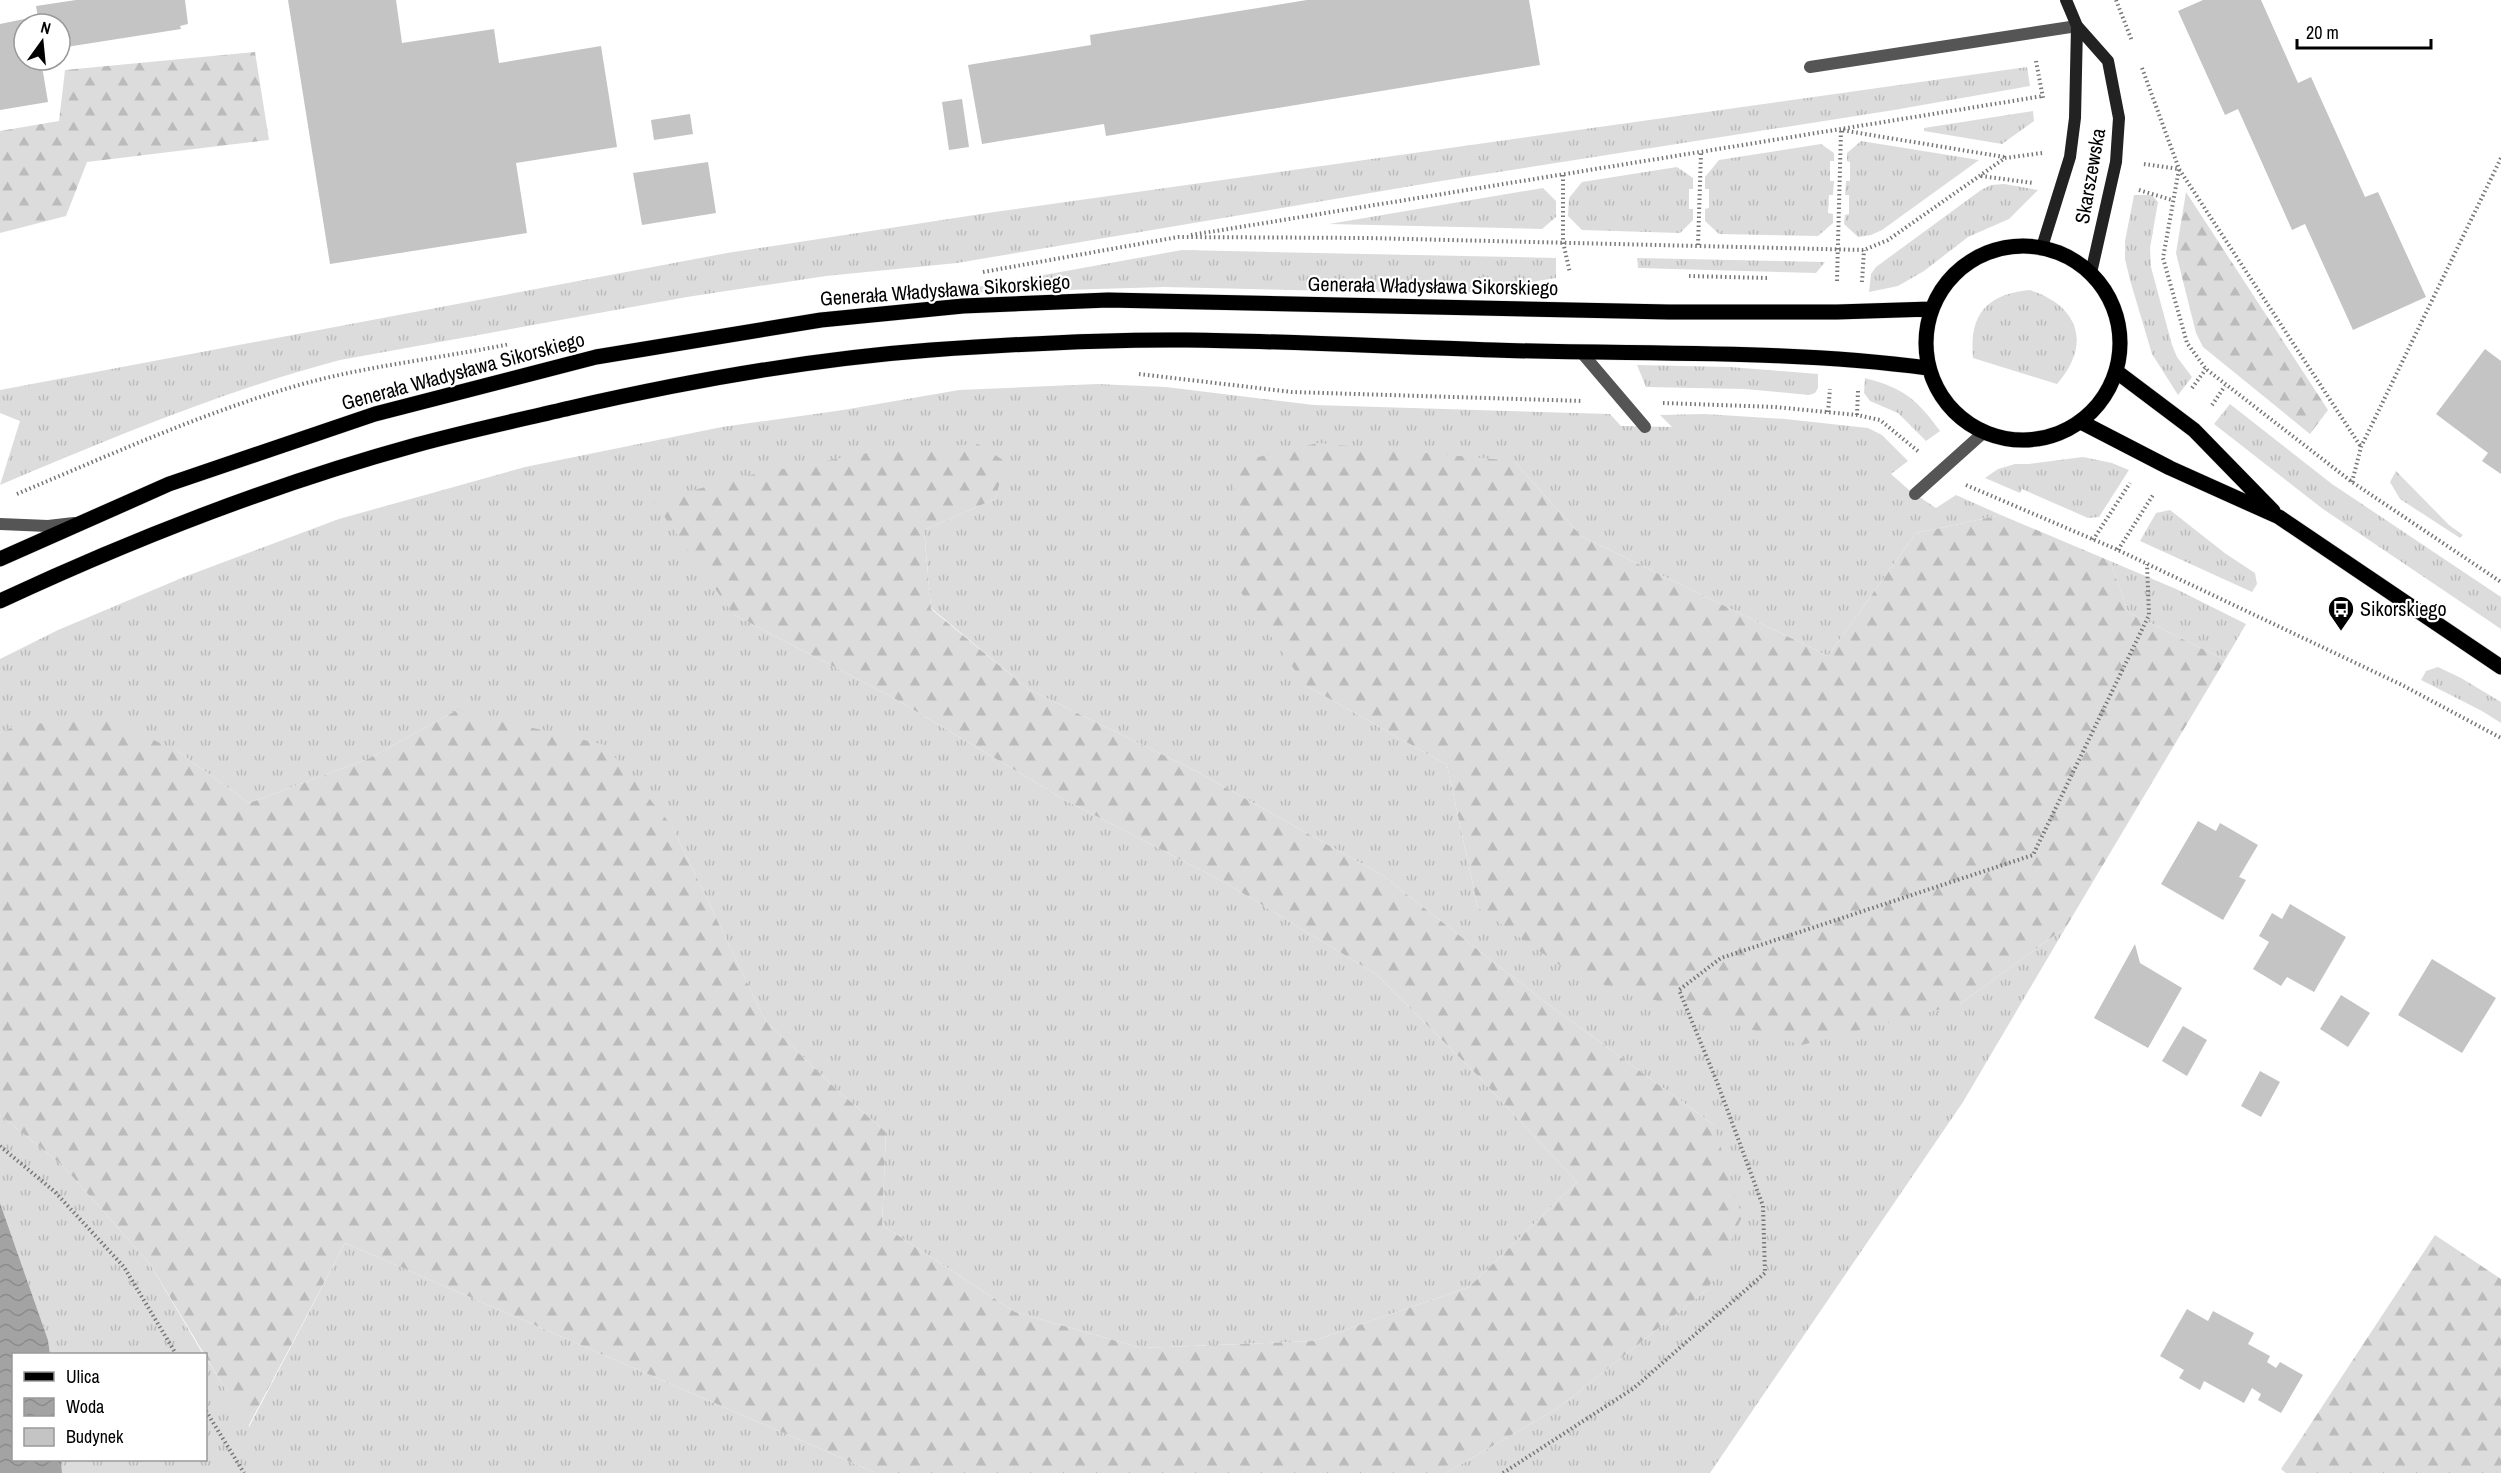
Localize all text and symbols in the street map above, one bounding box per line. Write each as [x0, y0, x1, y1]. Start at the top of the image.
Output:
north arrow [12, 12, 72, 72]
scale bar [2297, 12, 2430, 50]
text: N [38, 16, 53, 39]
text: 20 m [2306, 20, 2339, 45]
street label: Skarszewska [2068, 126, 2111, 226]
street label: Generała Władysława Sikorskiego [819, 267, 1071, 312]
street label: Generała Władysława Sikorskiego [1307, 270, 1559, 301]
street label: Generała Władysława Sikorskiego [338, 325, 587, 416]
bus stop icon: Sikorskiego [2326, 594, 2356, 632]
place label: Sikorskiego [2360, 595, 2447, 622]
legend [12, 1353, 207, 1461]
text: Ulica [66, 1364, 100, 1389]
text: Woda [66, 1394, 104, 1419]
text: Budynek [66, 1424, 124, 1449]

